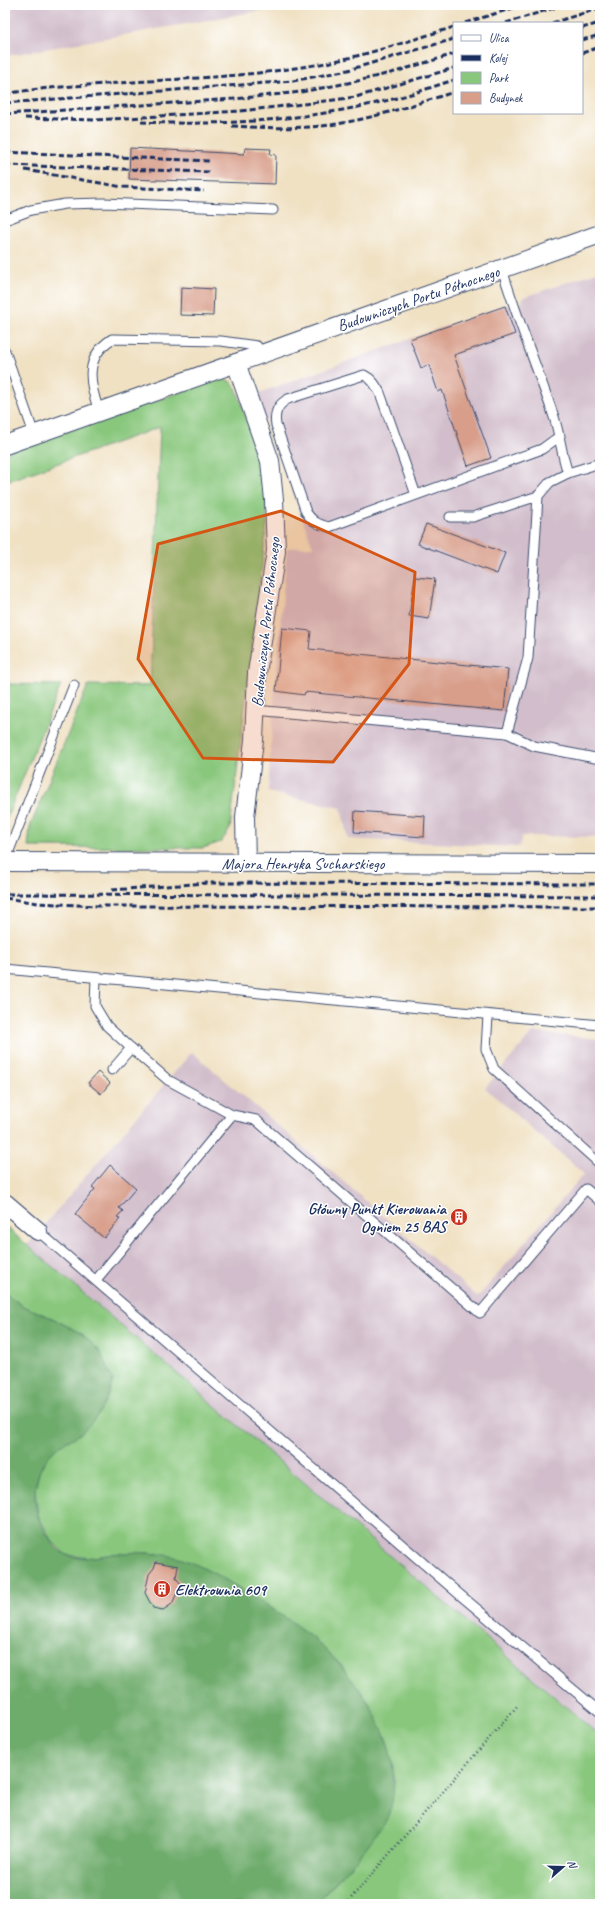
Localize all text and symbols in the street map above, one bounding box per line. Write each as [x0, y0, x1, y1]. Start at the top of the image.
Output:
legend [453, 22, 583, 114]
text: Ulica [489, 30, 510, 46]
text: Kolej [489, 50, 509, 66]
text: Park [489, 70, 510, 86]
text: Budynek [489, 90, 524, 106]
street label: Budowniczych Portu Północnego [335, 261, 503, 336]
street label: Budowniczych Portu Północnego [247, 535, 285, 708]
street label: Majora Henryka Sucharskiego [222, 854, 386, 874]
place label: Główny Punkt Kierowania Ogniem 25 BAS [308, 1199, 449, 1237]
building icon: Główny Punkt Kierowania Ogniem 25 BAS [449, 1207, 469, 1227]
building icon: Elektrownia 609 [152, 1579, 172, 1599]
place label: Elektrownia 609 [175, 1580, 268, 1600]
north arrow [543, 1847, 583, 1887]
text: N [565, 1858, 581, 1871]

